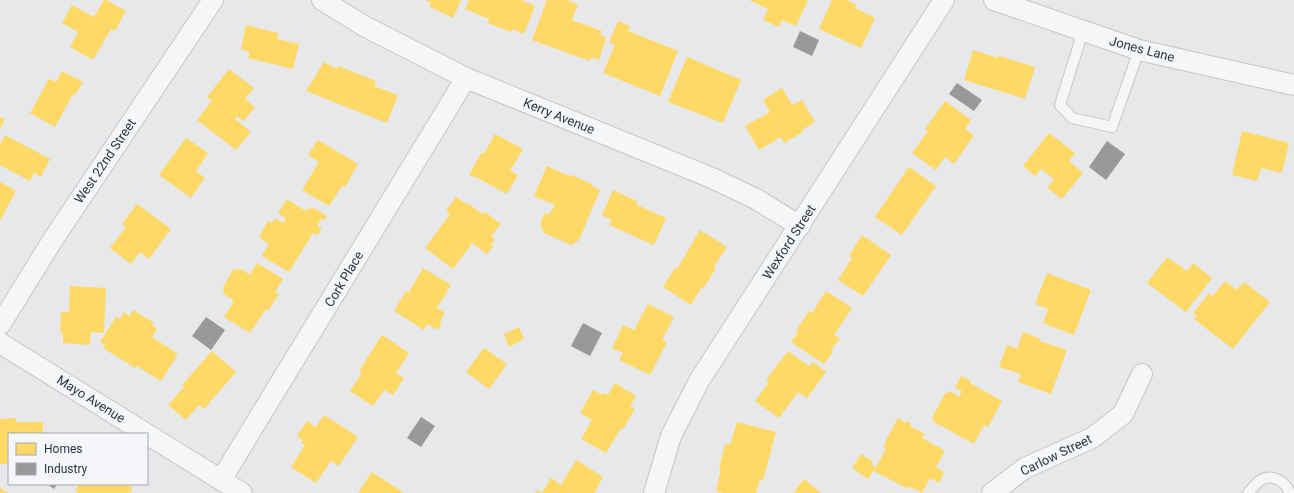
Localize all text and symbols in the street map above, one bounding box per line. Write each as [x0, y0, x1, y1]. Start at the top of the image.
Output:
street label: Jones Lane [1108, 33, 1176, 65]
street label: Kerry Avenue [521, 95, 597, 137]
street label: West 22nd Street [71, 116, 139, 206]
street label: Wexford Street [759, 202, 819, 282]
street label: Cork Place [322, 248, 367, 310]
street label: Mayo Avenue [54, 372, 128, 426]
street label: Carlow Street [1018, 431, 1094, 479]
legend [8, 433, 148, 485]
text: Homes [44, 442, 82, 456]
text: Industry [44, 462, 88, 476]

